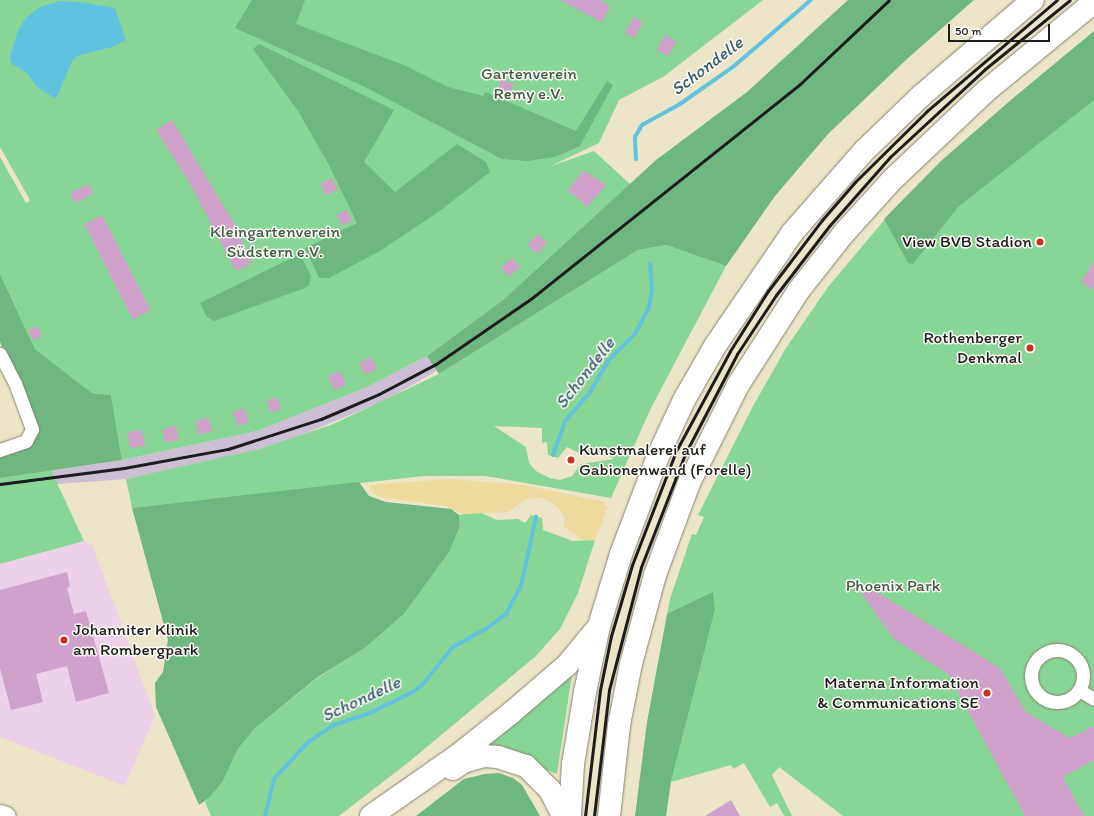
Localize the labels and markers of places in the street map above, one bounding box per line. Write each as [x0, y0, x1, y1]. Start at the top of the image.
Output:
place label: View BVB Stadion [902, 232, 1032, 252]
marker: View BVB Stadion [1035, 237, 1045, 247]
place label: Rothenberger Denkmal [923, 328, 1022, 368]
marker: Rothenberger Denkmal [1025, 343, 1035, 353]
place label: Kunstmalerei auf Gabionenwand (Forelle) [579, 440, 751, 480]
marker: Kunstmalerei auf Gabionenwand (Forelle) [566, 455, 576, 465]
place label: Johanniter Klinik am Rombergpark [73, 620, 198, 660]
marker: Johanniter Klinik am Rombergpark [58, 634, 70, 646]
place label: Materna Information & Communications SE [817, 673, 979, 713]
marker: Materna Information & Communications SE [982, 688, 992, 698]

